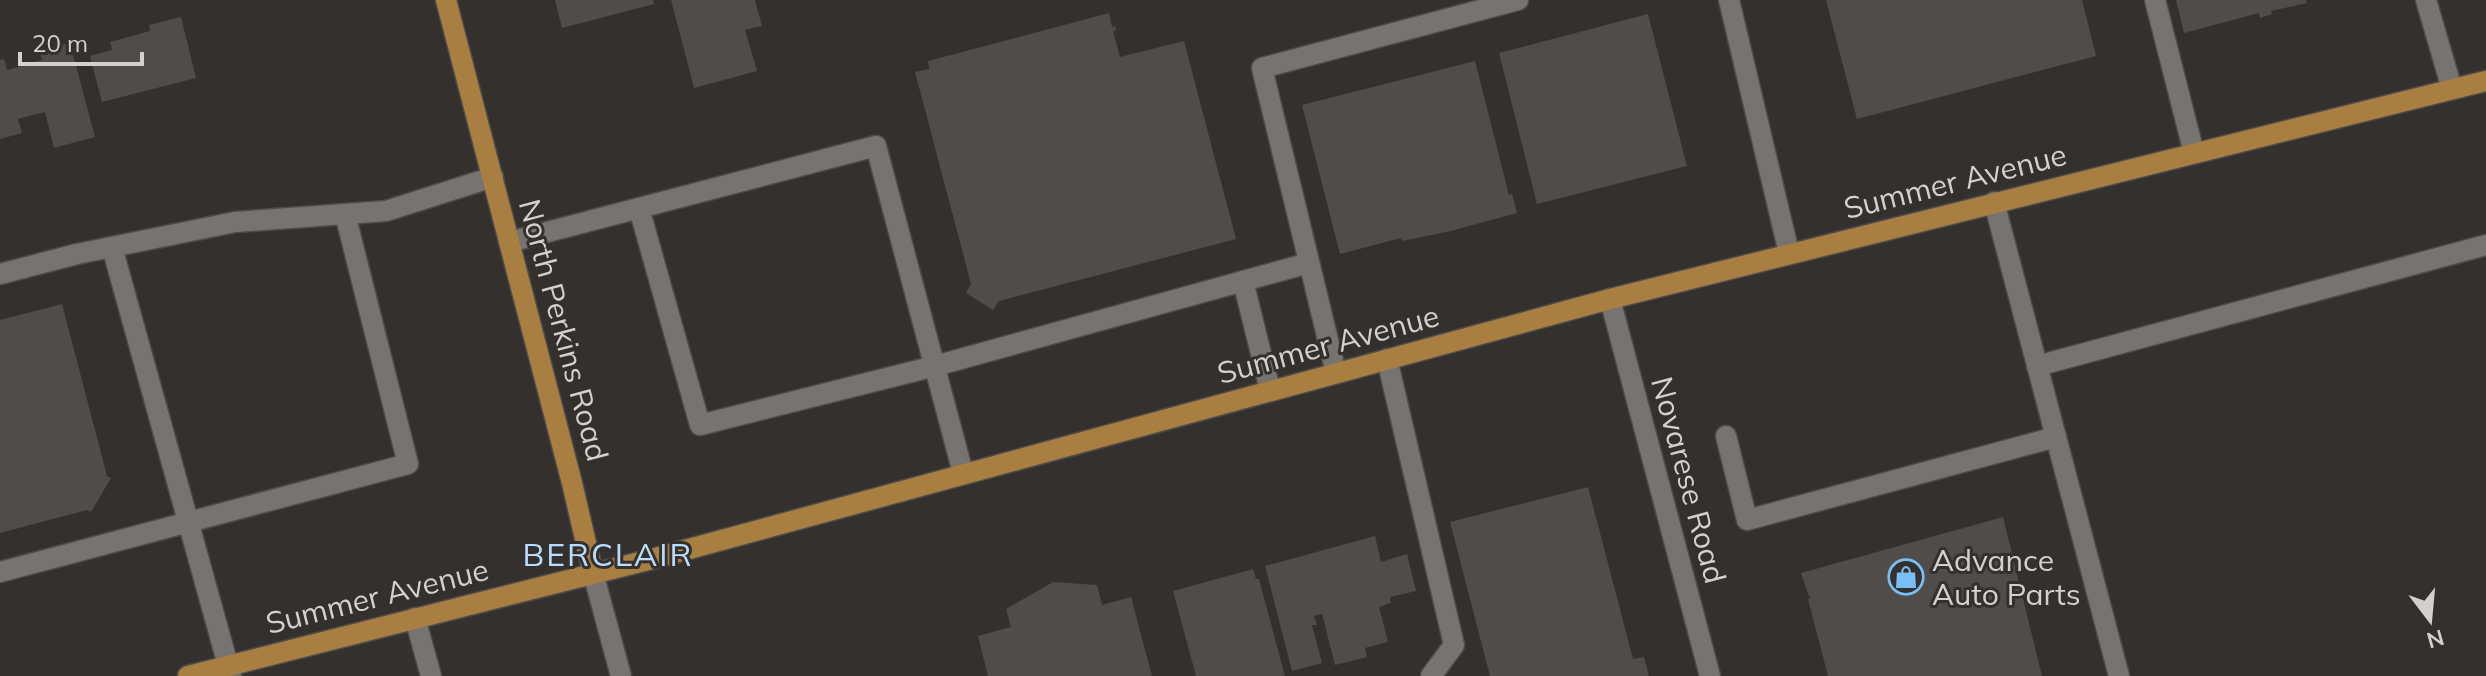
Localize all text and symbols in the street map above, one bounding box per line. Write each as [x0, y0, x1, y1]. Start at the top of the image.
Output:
scale bar [20, 16, 142, 66]
text: 20 m [32, 28, 88, 58]
street label: Summer Avenue [1840, 135, 2070, 227]
street label: North Perkins Road [511, 195, 617, 465]
street label: Summer Avenue [1213, 296, 1443, 392]
street label: Novarese Road [1643, 372, 1735, 588]
district label: BERCLAIR [522, 534, 694, 574]
place label: Advance Auto Parts [1932, 541, 2081, 613]
street label: Summer Avenue [262, 550, 492, 642]
shop icon: Advance Auto Parts [1887, 558, 1925, 596]
north arrow [2390, 580, 2470, 660]
text: N [2424, 623, 2447, 655]

